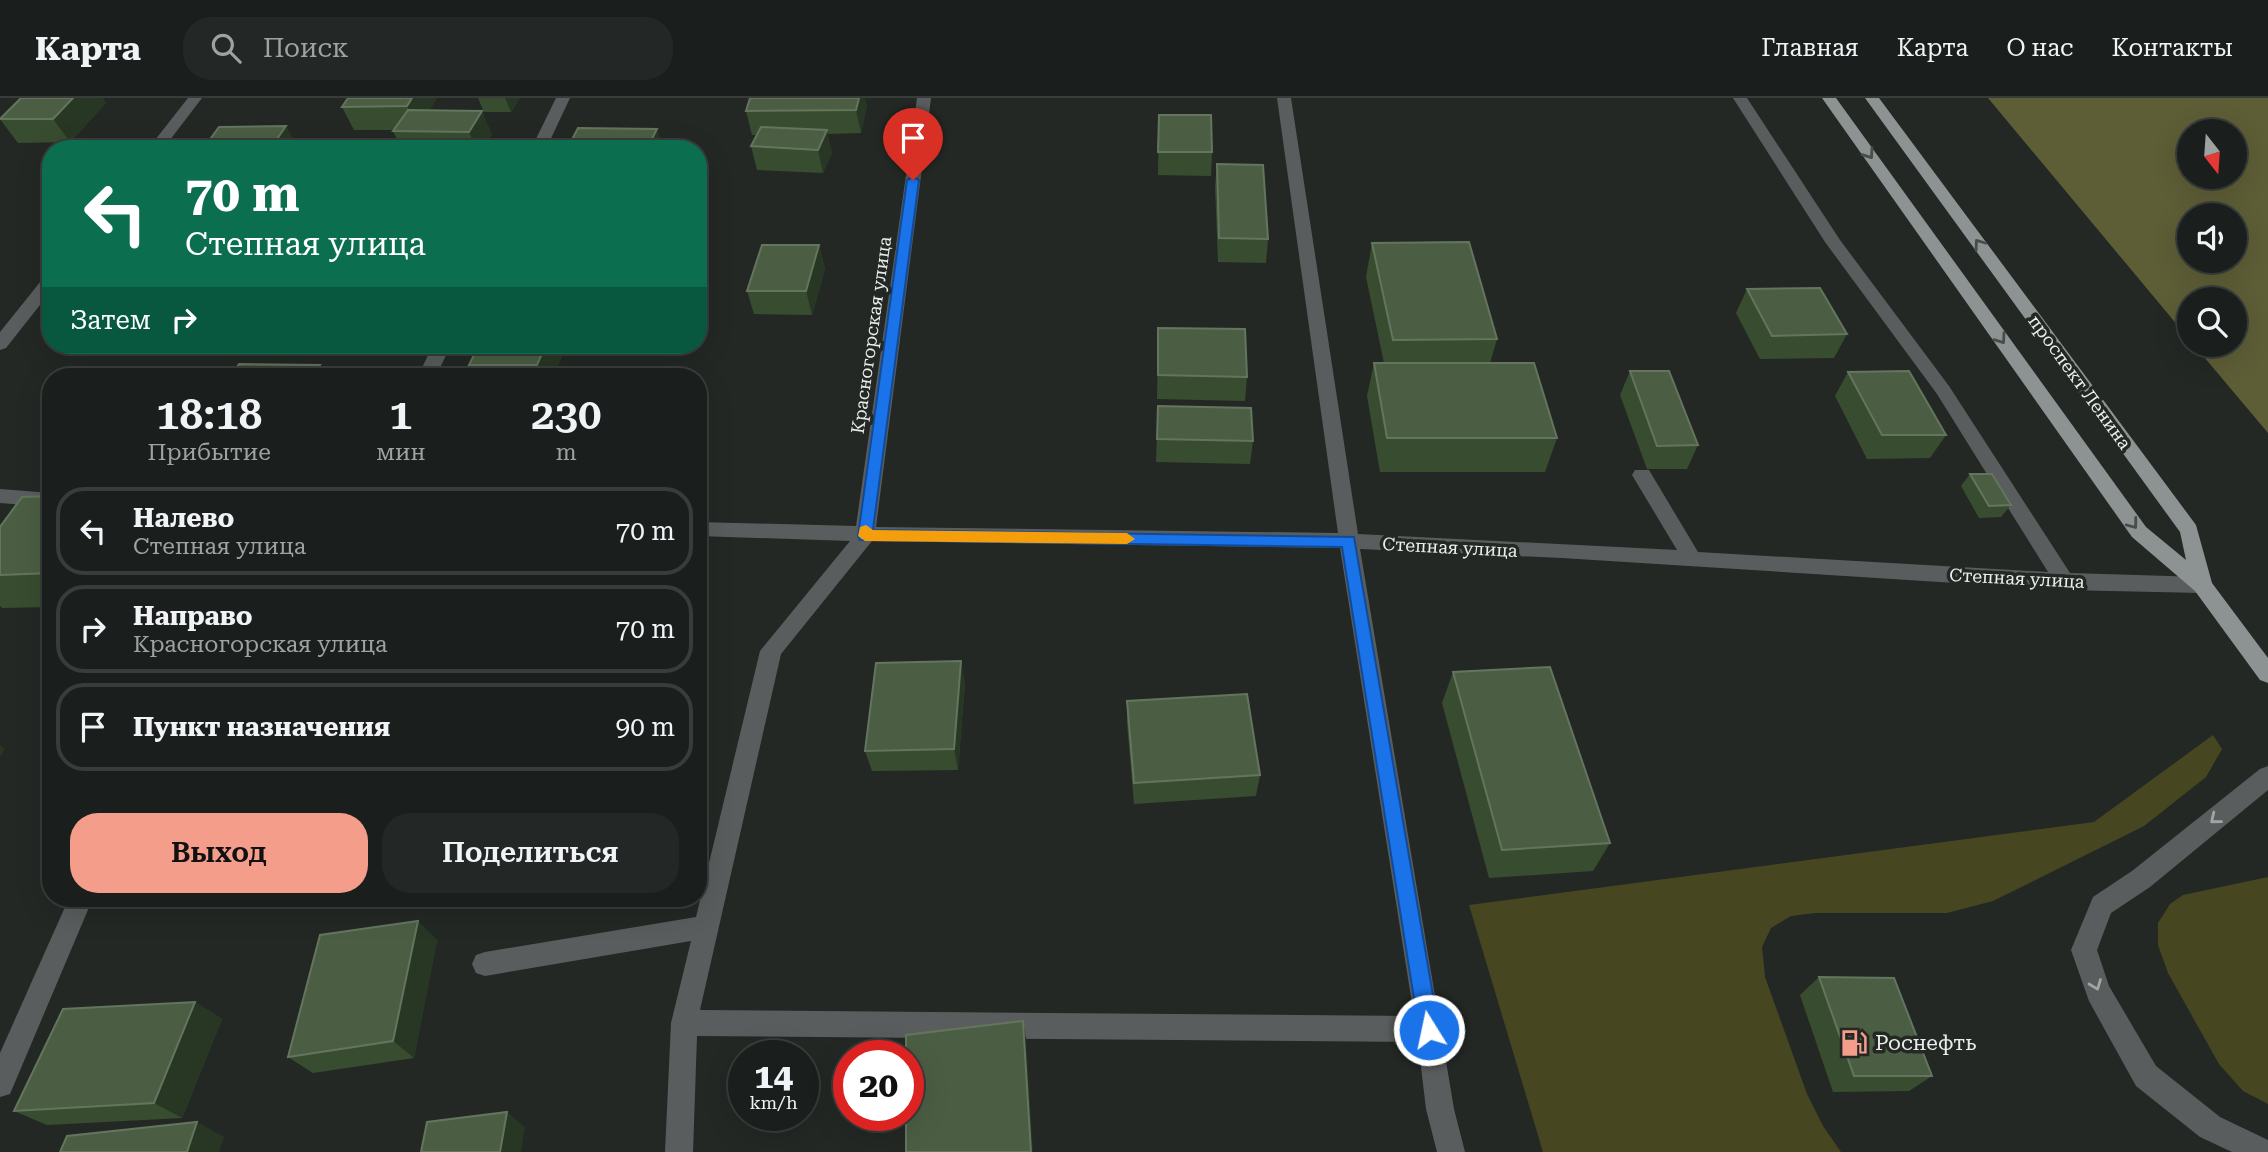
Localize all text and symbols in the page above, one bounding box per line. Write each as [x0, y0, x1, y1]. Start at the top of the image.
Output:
search box [183, 17, 673, 80]
text: Карта [35, 29, 141, 68]
icon: search [207, 29, 245, 67]
text: Поиск [263, 33, 349, 63]
text: Главная [1761, 34, 1859, 62]
text: Карта [1897, 34, 1968, 62]
text: О нас [2006, 34, 2073, 62]
text: Контакты [2111, 34, 2233, 62]
pin [883, 108, 943, 180]
icon: arrive [894, 119, 932, 157]
north arrow [2177, 119, 2247, 189]
map controls [2177, 119, 2247, 357]
one-way arrow [1861, 146, 1873, 159]
text: 70 m [185, 166, 300, 223]
icon: left [70, 168, 161, 259]
button: sound [2177, 203, 2247, 273]
text: Степная улица [185, 225, 426, 263]
street label: Красногорская улица [847, 235, 895, 435]
one-way arrow [1975, 239, 1987, 252]
button: search [2177, 287, 2247, 357]
icon: right [165, 301, 203, 339]
text: Затем [70, 305, 151, 335]
street label: проспект Ленина [2024, 311, 2136, 453]
one-way arrow [1993, 331, 2005, 344]
text: 18:18 [156, 390, 262, 439]
text: 1 [389, 390, 413, 439]
text: 230 [531, 390, 601, 439]
text: Прибытие [148, 439, 271, 466]
text: мин [376, 439, 425, 466]
text: m [556, 439, 577, 466]
text: Налево [133, 503, 234, 533]
icon: left [74, 512, 112, 550]
text: 70 m [616, 516, 675, 546]
one-way arrow [2125, 516, 2138, 529]
text: Степная улица [133, 533, 306, 560]
street label: Степная улица [1382, 533, 1518, 561]
street label: Степная улица [1949, 564, 2085, 592]
text: Направо [133, 601, 253, 631]
icon: right [74, 610, 112, 648]
text: 70 m [616, 614, 675, 644]
text: Красногорская улица [133, 631, 387, 658]
icon: arrive [74, 708, 112, 746]
text: Пункт назначения [133, 712, 390, 742]
text: 90 m [616, 712, 675, 742]
one-way arrow [2210, 810, 2222, 823]
button: Выход [70, 813, 368, 893]
button: Поделиться [382, 813, 679, 893]
one-way arrow [2087, 978, 2101, 990]
position arrow [1392, 993, 1466, 1067]
fuel station icon: Роснефть [1839, 1028, 1869, 1058]
place label: Роснефть [1875, 1031, 1976, 1055]
speed limit sign: 20 [833, 1040, 924, 1131]
text: 14 [754, 1056, 793, 1097]
text: km/h [749, 1092, 798, 1113]

